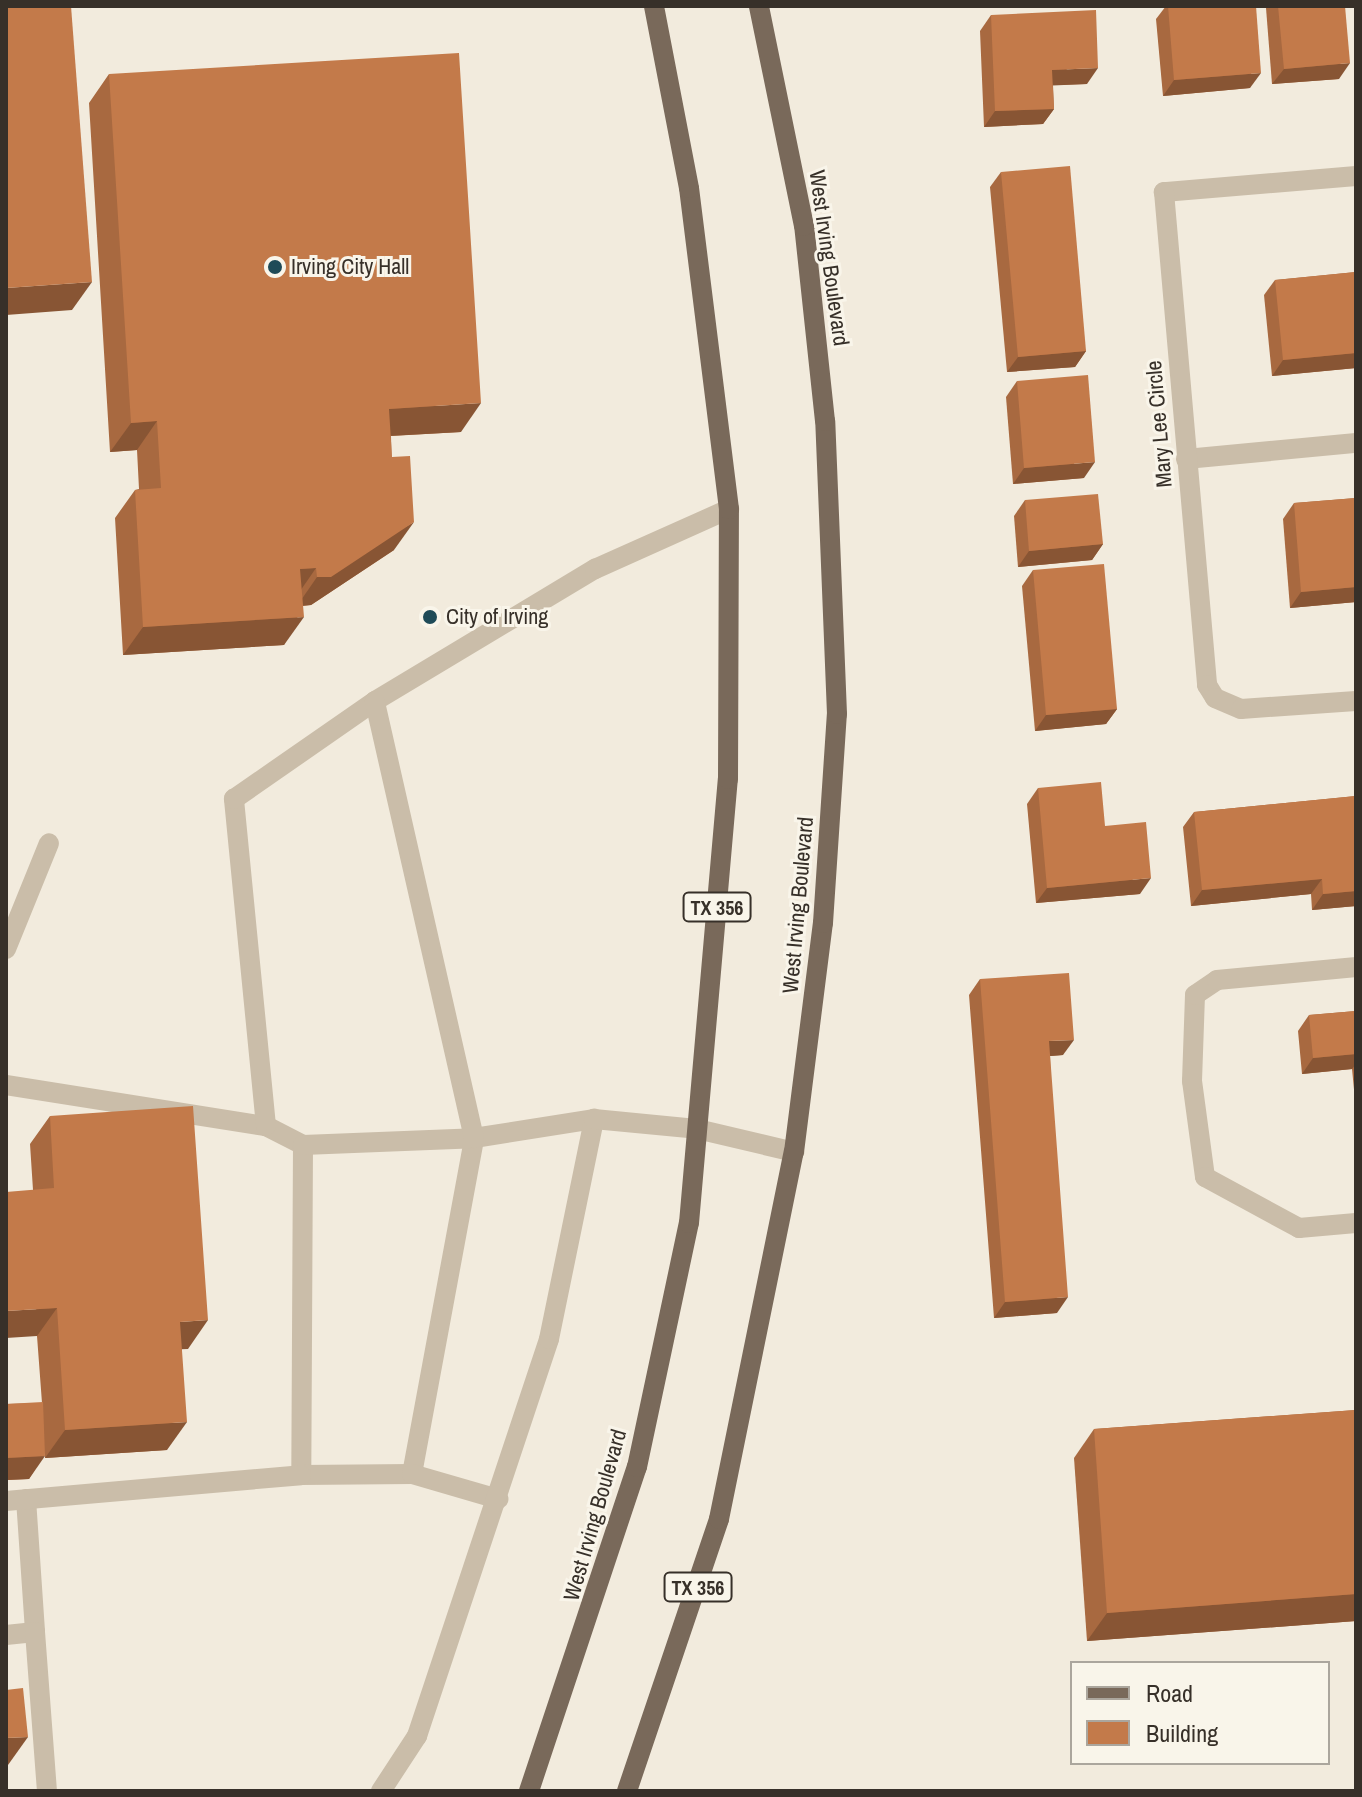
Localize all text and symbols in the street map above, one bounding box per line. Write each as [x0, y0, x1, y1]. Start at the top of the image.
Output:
street label: West Irving Boulevard [804, 168, 854, 348]
place label: Irving City Hall [291, 254, 409, 280]
marker: Irving City Hall [266, 258, 284, 276]
street label: Mary Lee Circle [1140, 359, 1178, 489]
place label: City of Irving [446, 604, 548, 630]
marker: City of Irving [421, 608, 439, 626]
street label: West Irving Boulevard [777, 816, 819, 994]
road number: TX 356 [681, 891, 753, 923]
street label: West Irving Boulevard [558, 1426, 632, 1604]
road number: TX 356 [662, 1571, 734, 1603]
legend [1070, 1661, 1330, 1765]
text: Road [1146, 1677, 1193, 1709]
text: Building [1146, 1717, 1218, 1749]

